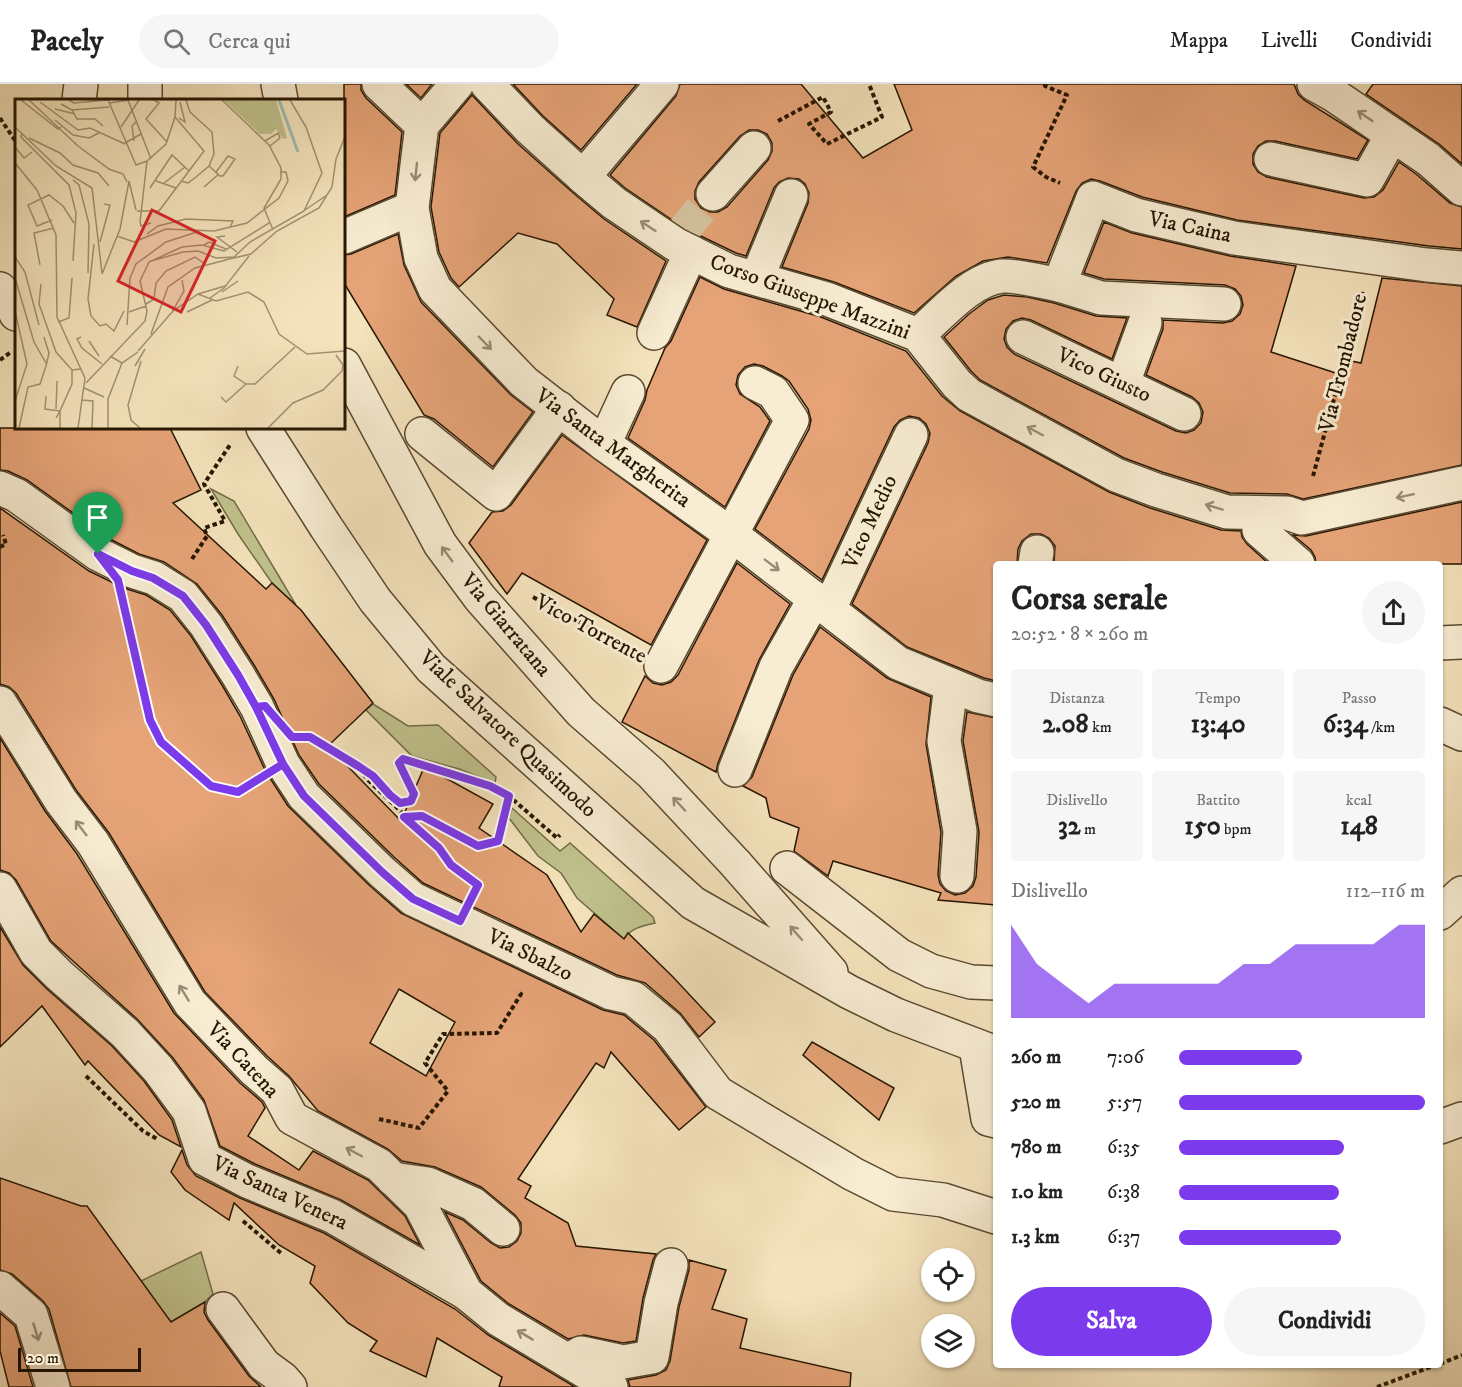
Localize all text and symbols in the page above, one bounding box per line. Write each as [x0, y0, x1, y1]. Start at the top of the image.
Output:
search box [139, 14, 559, 68]
text: Pacely [30, 24, 103, 59]
icon: search [160, 25, 193, 58]
text: Cerca qui [208, 28, 291, 55]
text: Mappa [1170, 28, 1228, 54]
text: Livelli [1261, 28, 1317, 54]
text: Condividi [1350, 28, 1432, 54]
inset map [15, 99, 345, 429]
one-way arrow [1357, 110, 1374, 122]
one-way arrow [410, 161, 421, 181]
street label: Via Caina [1145, 205, 1235, 249]
one-way arrow [640, 220, 657, 232]
street label: Corso Giuseppe Mazzini [706, 248, 914, 346]
street label: Via Trombadore [1313, 291, 1373, 436]
one-way arrow [478, 335, 493, 350]
street label: Vico Giusto [1052, 341, 1155, 409]
street label: Via Santa Margherita [529, 382, 697, 514]
one-way arrow [1027, 425, 1045, 436]
street label: Vico Medio [836, 471, 903, 574]
one-way arrow [1396, 490, 1415, 502]
pin [72, 492, 123, 554]
icon: arrive [81, 501, 114, 534]
one-way arrow [1205, 501, 1224, 512]
one-way arrow [441, 546, 454, 562]
one-way arrow [763, 559, 779, 571]
street label: Via Giarratana [454, 567, 558, 683]
text: Corsa serale [1011, 579, 1168, 620]
button: share [1362, 581, 1425, 644]
street label: Vico Torrente [530, 588, 651, 670]
text: 20:52 · 8 × 260 m [1011, 622, 1148, 647]
street label: Viale Salvatore Quasimodo [413, 644, 603, 823]
text: Distanza [1049, 688, 1105, 708]
text: Tempo [1196, 688, 1240, 708]
text: Passo [1342, 688, 1376, 708]
text: 2.08 [1042, 708, 1088, 741]
text: 13:40 [1191, 708, 1245, 741]
text: 6:34 [1323, 708, 1368, 741]
text: km [1088, 717, 1112, 737]
text: /km [1368, 717, 1395, 737]
text: Dislivello [1046, 790, 1108, 810]
text: Battito [1196, 790, 1240, 810]
text: kcal [1346, 790, 1372, 810]
one-way arrow [672, 796, 686, 811]
text: 32 [1058, 810, 1081, 843]
text: 150 [1184, 810, 1221, 843]
text: 148 [1340, 810, 1378, 843]
text: m [1081, 819, 1096, 839]
text: bpm [1221, 819, 1252, 839]
one-way arrow [75, 820, 88, 836]
text: Dislivello [1011, 879, 1088, 904]
text: 112–116 m [1346, 879, 1425, 904]
street label: Via Sbalzo [482, 922, 577, 987]
one-way arrow [789, 925, 803, 940]
one-way arrow [178, 985, 190, 1002]
street label: Via Catena [200, 1016, 286, 1104]
text: 260 m [1011, 1045, 1061, 1070]
text: 7:06 [1107, 1045, 1144, 1070]
text: 520 m [1011, 1090, 1061, 1115]
text: 5:57 [1107, 1090, 1143, 1115]
text: 780 m [1011, 1135, 1062, 1160]
text: 6:35 [1107, 1135, 1140, 1160]
one-way arrow [346, 1146, 363, 1158]
street label: Via Santa Venera [207, 1149, 353, 1237]
text: 1.0 km [1011, 1180, 1063, 1205]
text: 6:38 [1107, 1180, 1140, 1205]
text: 1.3 km [1011, 1225, 1060, 1250]
text: 6:37 [1107, 1225, 1141, 1250]
map controls [921, 1248, 975, 1368]
button: locate [921, 1248, 975, 1302]
button: Salva [1011, 1287, 1212, 1356]
button: Condividi [1224, 1287, 1425, 1356]
button: layers [921, 1314, 975, 1368]
one-way arrow [31, 1322, 42, 1341]
one-way arrow [517, 1329, 534, 1341]
scale bar [18, 1345, 141, 1372]
text: 20 m [27, 1348, 59, 1368]

